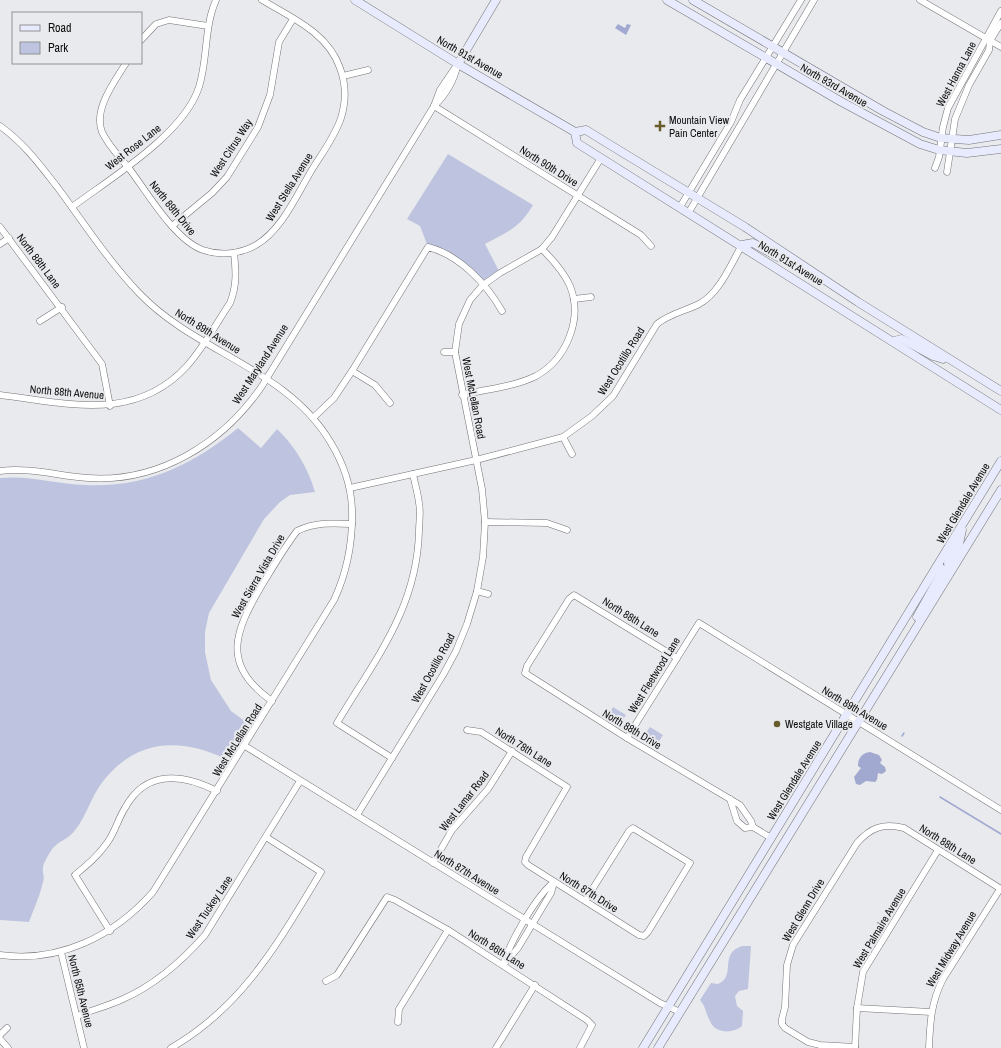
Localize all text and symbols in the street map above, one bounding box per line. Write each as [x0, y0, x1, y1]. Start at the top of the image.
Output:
legend [12, 12, 142, 64]
text: Road [48, 20, 72, 36]
street label: North 91st Avenue [434, 32, 506, 82]
street label: West Hanna Lane [933, 39, 979, 109]
text: Park [48, 40, 68, 56]
street label: North 93rd Avenue [798, 60, 870, 110]
place label: Mountain View Pain Center [669, 113, 730, 140]
street label: West Citrus Way [207, 116, 255, 180]
marker: Mountain View Pain Center [654, 120, 666, 132]
street label: West Rose Lane [102, 121, 164, 173]
street label: North 90th Drive [517, 143, 581, 189]
street label: West Stella Avenue [262, 150, 316, 224]
street label: North 89th Drive [147, 178, 199, 238]
street label: North 88th Lane [14, 231, 64, 291]
street label: North 91st Avenue [756, 237, 826, 289]
street label: North 89th Avenue [173, 305, 243, 357]
street label: West Maryland Avenue [229, 321, 291, 407]
street label: West Ocotillo Road [595, 324, 647, 398]
street label: West McLellan Road [459, 356, 489, 440]
street label: North 88th Avenue [29, 382, 105, 402]
street label: West Glendale Avenue [933, 460, 993, 546]
street label: West Sierra Vista Drive [228, 532, 288, 620]
street label: North 88th Lane [600, 594, 662, 640]
street label: West Ocotillo Road [408, 631, 458, 705]
street label: West Fleetwood Lane [625, 634, 683, 716]
street label: North 89th Avenue [819, 683, 891, 733]
street label: West McLellan Road [209, 701, 265, 779]
street label: North 88th Drive [600, 706, 664, 752]
place label: Westgate Village [785, 717, 853, 731]
marker: Westgate Village [772, 719, 782, 729]
street label: North 78th Lane [493, 724, 555, 770]
street label: West Glendale Avenue [764, 738, 824, 822]
street label: West Lamar Road [436, 768, 492, 834]
street label: North 88th Lane [917, 821, 979, 867]
street label: North 87th Avenue [432, 846, 502, 898]
street label: North 87th Drive [557, 869, 621, 915]
street label: West Tuckey Lane [183, 873, 235, 941]
street label: West Glenn Drive [779, 876, 827, 944]
street label: West Palmaire Avenue [849, 885, 909, 971]
street label: West Midway Avenue [923, 908, 979, 990]
street label: North 86th Lane [466, 926, 528, 972]
street label: North 85th Avenue [65, 953, 97, 1029]

